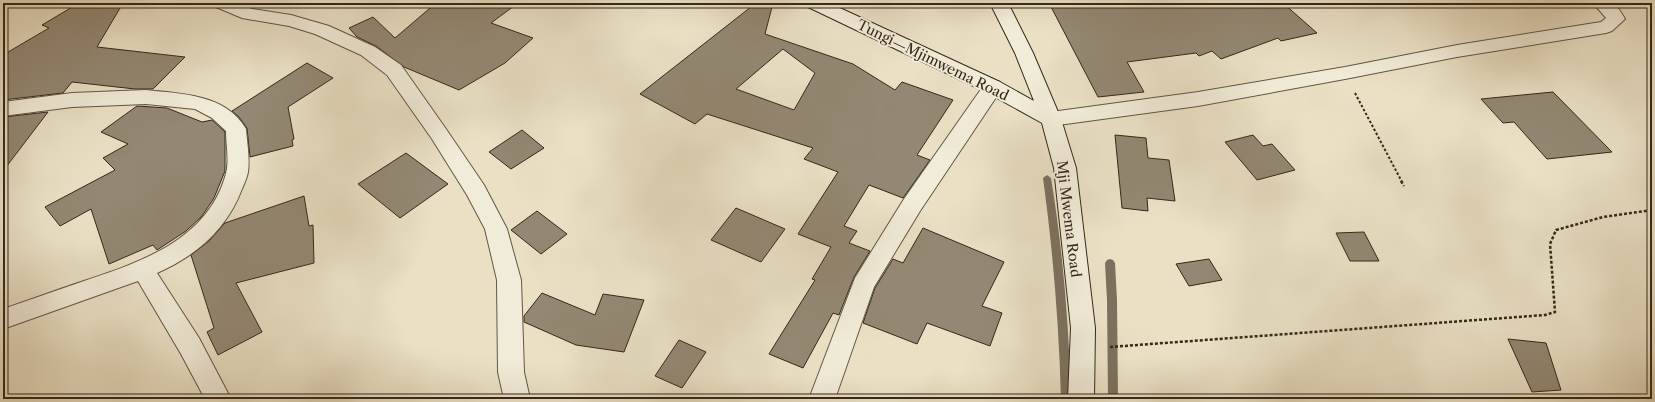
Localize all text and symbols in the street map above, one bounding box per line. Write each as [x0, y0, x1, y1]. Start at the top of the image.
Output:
street label: Tungi—Mjimwema Road [854, 15, 1012, 105]
street label: Mji Mwema Road [1053, 160, 1085, 279]

